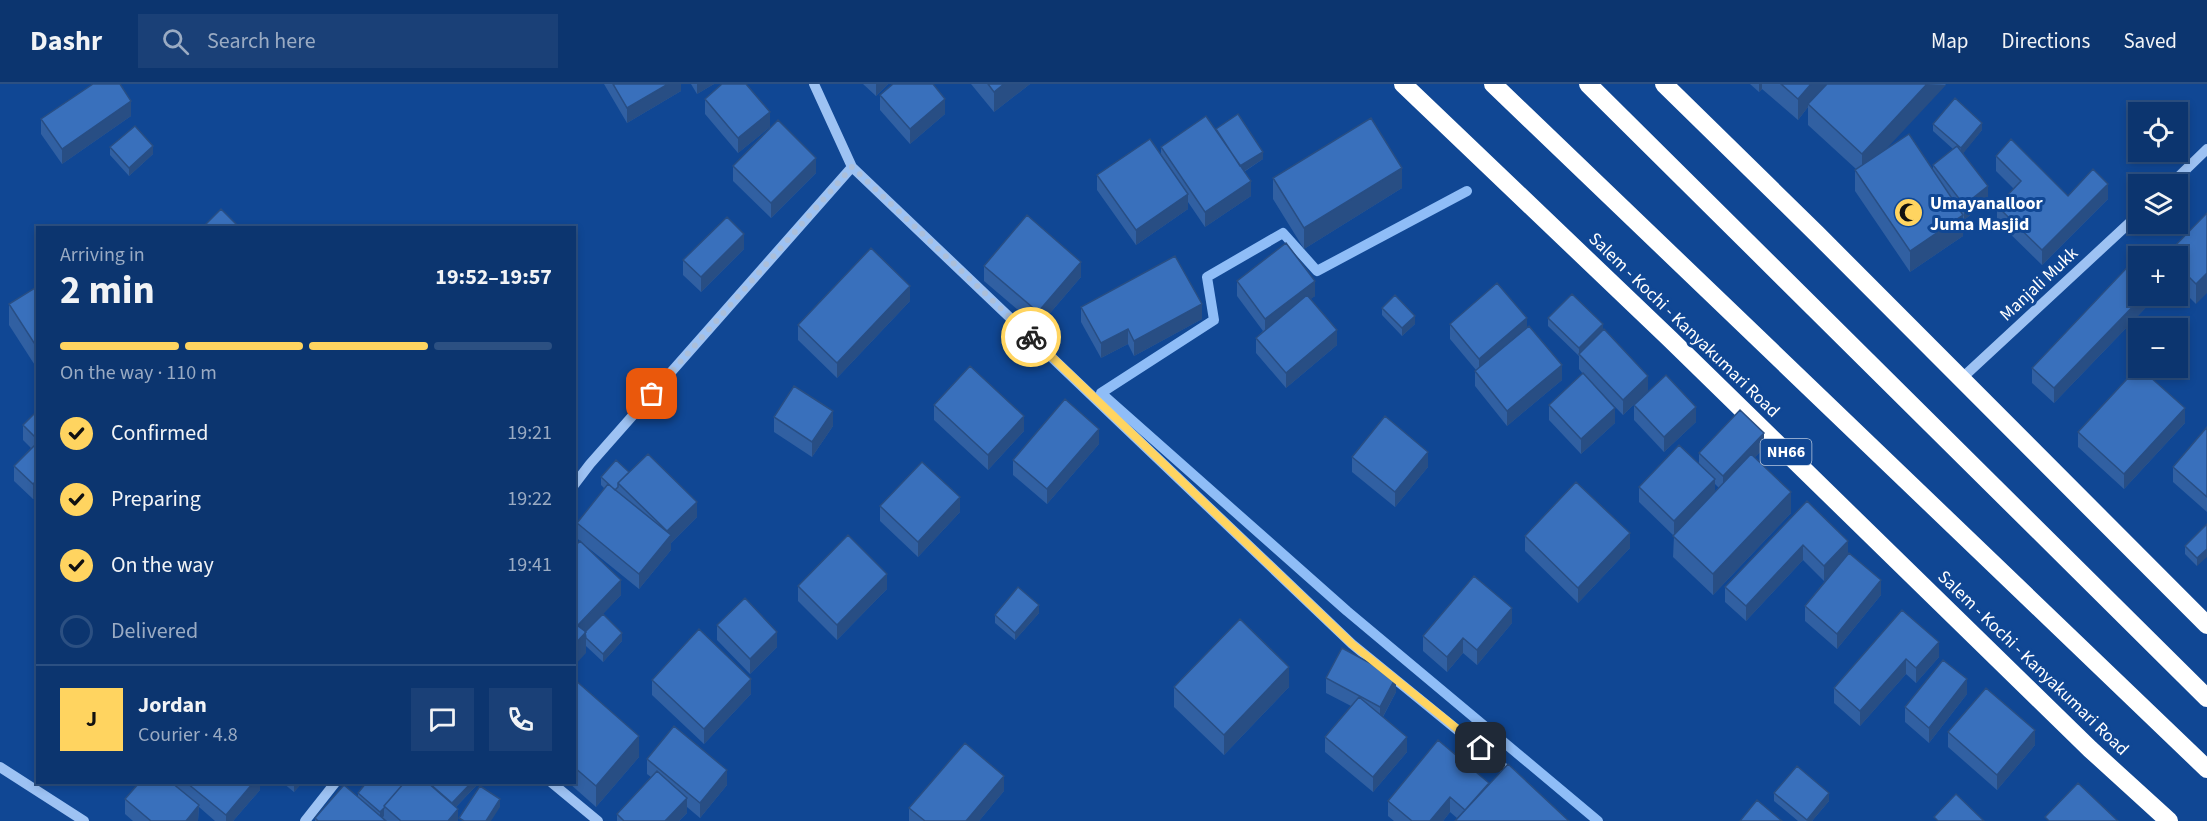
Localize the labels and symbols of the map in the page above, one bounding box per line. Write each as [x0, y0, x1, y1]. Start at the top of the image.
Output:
place label: Umayanalloor Juma Masjid [1930, 191, 2043, 237]
mosque icon: Umayanalloor Juma Masjid [1893, 197, 1925, 229]
street label: Salem - Kochi - Kanyakumari Road [1583, 227, 1785, 423]
street label: Manjali Mukk [1994, 241, 2084, 327]
courier [1001, 307, 1061, 367]
pin [626, 368, 677, 419]
road number: NH66 [1760, 439, 1812, 465]
street label: Salem - Kochi - Kanyakumari Road [1932, 565, 2134, 761]
pin [1455, 722, 1506, 773]

